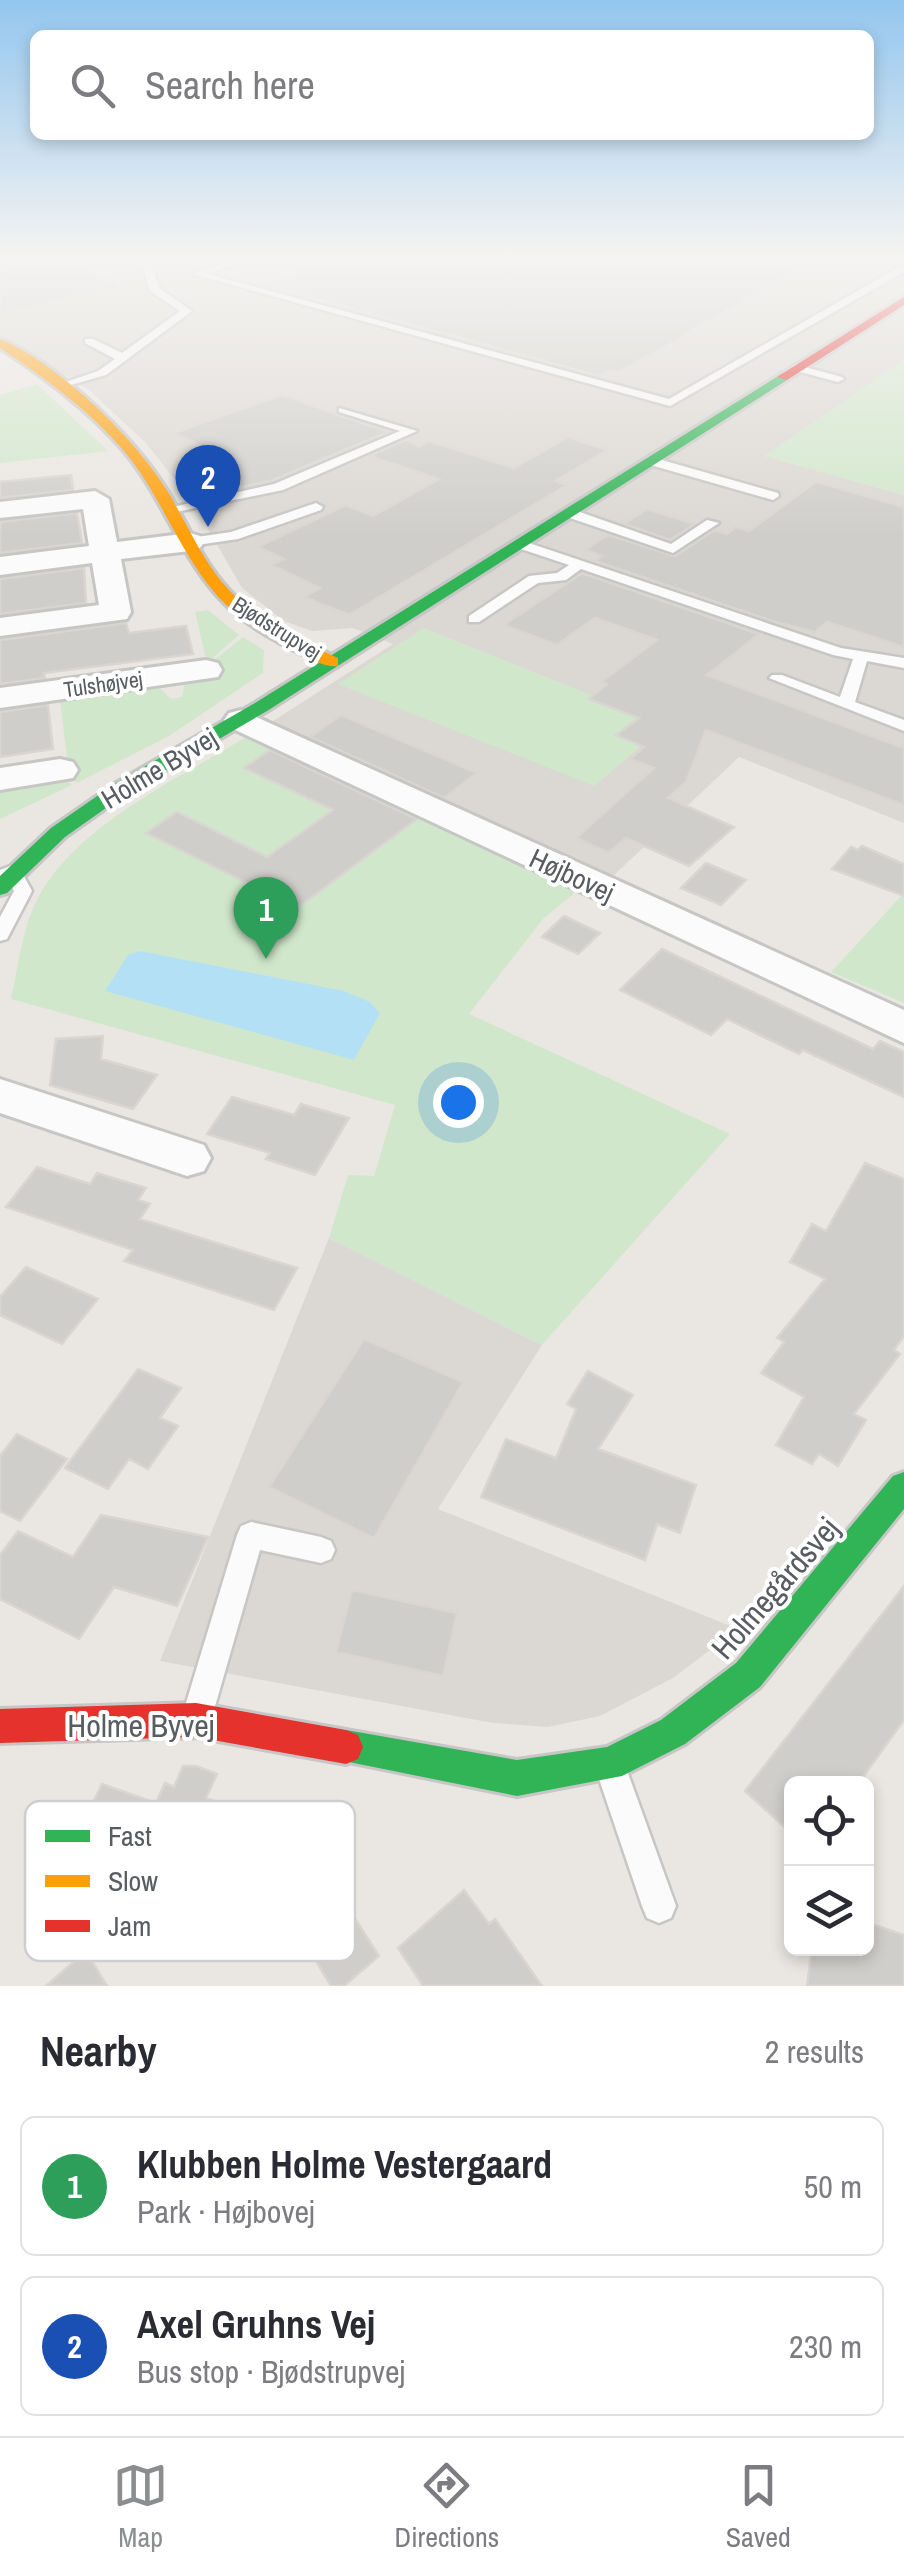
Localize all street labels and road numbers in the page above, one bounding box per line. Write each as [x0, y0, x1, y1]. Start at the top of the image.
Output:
street label: Bjødstrupvej [227, 589, 327, 667]
street label: Tulshøjvej [61, 664, 145, 704]
street label: Holme Byvej [94, 719, 224, 817]
street label: Højbovej [523, 839, 621, 911]
street label: Holmegårdsvej [701, 1508, 849, 1668]
street label: Holme Byvej [67, 1704, 215, 1747]

